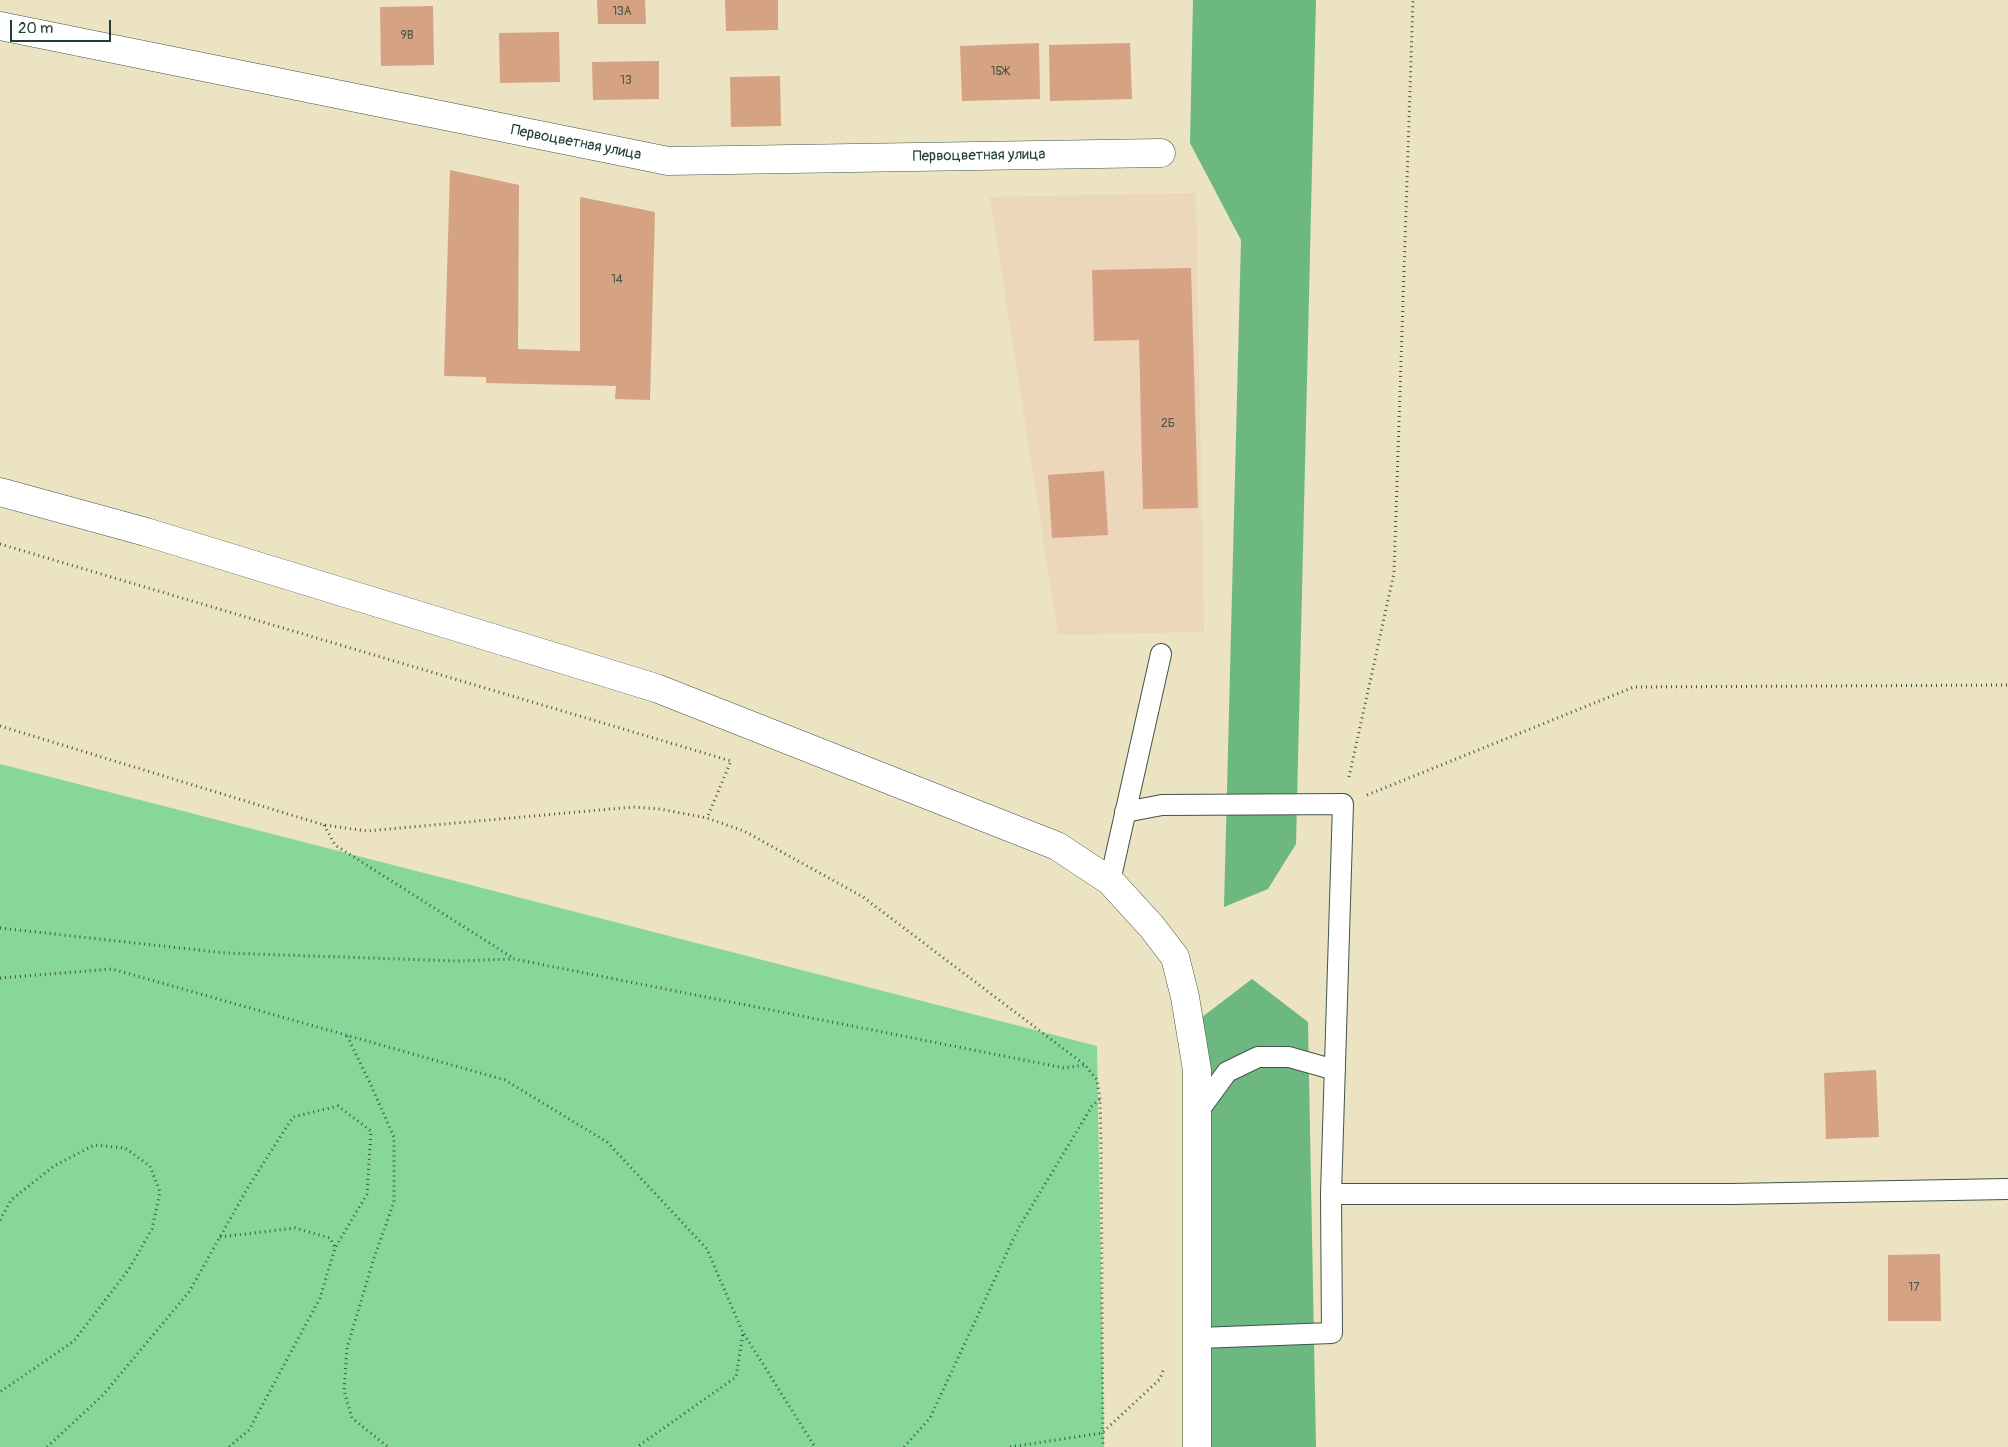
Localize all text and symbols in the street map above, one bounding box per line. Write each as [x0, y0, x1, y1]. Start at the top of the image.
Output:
house number: 13А [612, 5, 632, 19]
scale bar [12, 10, 114, 42]
text: 20 m [18, 19, 53, 38]
house number: 9В [401, 29, 413, 43]
house number: 15Ж [991, 65, 1009, 79]
house number: 13 [620, 74, 632, 88]
street label: Первоцветная улица [509, 122, 643, 164]
street label: Первоцветная улица [912, 146, 1046, 166]
house number: 14 [611, 273, 623, 287]
house number: 2Б [1161, 417, 1175, 431]
house number: 17 [1908, 1281, 1920, 1295]

